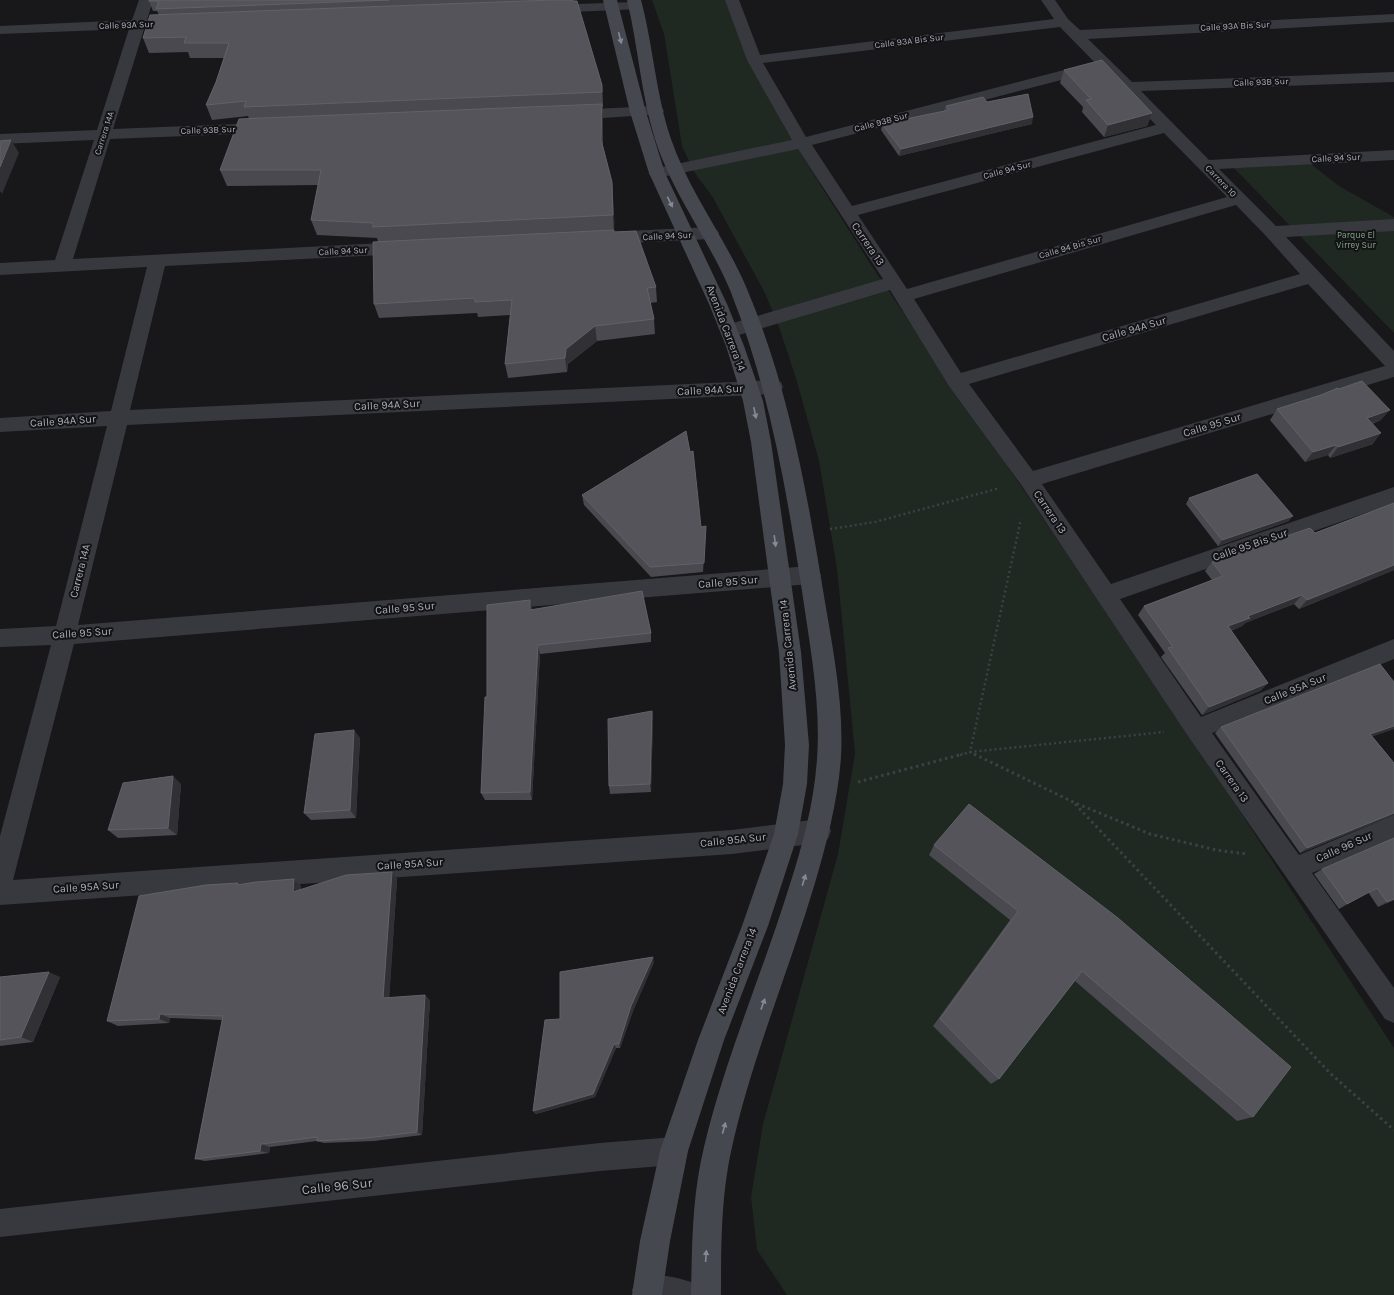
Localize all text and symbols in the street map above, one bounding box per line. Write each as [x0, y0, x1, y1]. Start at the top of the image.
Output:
street label: Calle 93A Sur [99, 19, 154, 31]
street label: Calle 93A Bis Sur [1200, 19, 1271, 33]
one-way arrow [618, 31, 624, 44]
street label: Calle 93A Bis Sur [874, 32, 945, 50]
street label: Calle 93B Sur [1233, 76, 1289, 88]
street label: Carrera 14A [92, 110, 116, 156]
street label: Calle 93B Sur [853, 110, 909, 134]
street label: Calle 93B Sur [180, 124, 236, 136]
street label: Calle 94 Sur [1311, 152, 1361, 164]
street label: Calle 94 Sur [982, 159, 1033, 181]
street label: Carrera 10 [1203, 163, 1239, 199]
one-way arrow [667, 196, 673, 208]
street label: Carrera 13 [849, 220, 887, 268]
street label: Calle 94 Sur [642, 230, 692, 242]
park label: Parque El Virrey Sur [1336, 230, 1376, 250]
street label: Calle 94 Bis Sur [1038, 233, 1103, 261]
street label: Calle 94 Sur [318, 245, 368, 257]
street label: Avenida Carrera 14 [704, 283, 748, 373]
street label: Calle 94A Sur [1101, 314, 1168, 344]
street label: Calle 94A Sur [677, 382, 743, 398]
street label: Calle 94A Sur [354, 397, 420, 413]
one-way arrow [753, 407, 759, 419]
street label: Calle 95 Sur [1182, 410, 1242, 440]
street label: Calle 94A Sur [30, 412, 96, 430]
street label: Carrera 13 [1031, 488, 1069, 536]
street label: Calle 95 Bis Sur [1211, 526, 1289, 564]
one-way arrow [772, 535, 778, 547]
street label: Carrera 14A [67, 542, 93, 599]
street label: Calle 95 Sur [698, 573, 758, 591]
street label: Calle 95 Sur [375, 599, 435, 617]
street label: Avenida Carrera 14 [777, 599, 799, 691]
street label: Calle 95 Sur [52, 624, 112, 642]
street label: Calle 95A Sur [1262, 671, 1328, 707]
street label: Carrera 13 [1213, 757, 1251, 805]
street label: Calle 96 Sur [1314, 829, 1374, 865]
street label: Calle 95A Sur [699, 830, 767, 850]
street label: Calle 95A Sur [377, 855, 443, 873]
one-way arrow [801, 874, 807, 886]
street label: Calle 95A Sur [53, 878, 119, 896]
street label: Avenida Carrera 14 [715, 926, 759, 1016]
one-way arrow [760, 997, 766, 1009]
one-way arrow [721, 1121, 727, 1133]
street label: Calle 96 Sur [301, 1175, 373, 1197]
one-way arrow [703, 1250, 710, 1262]

